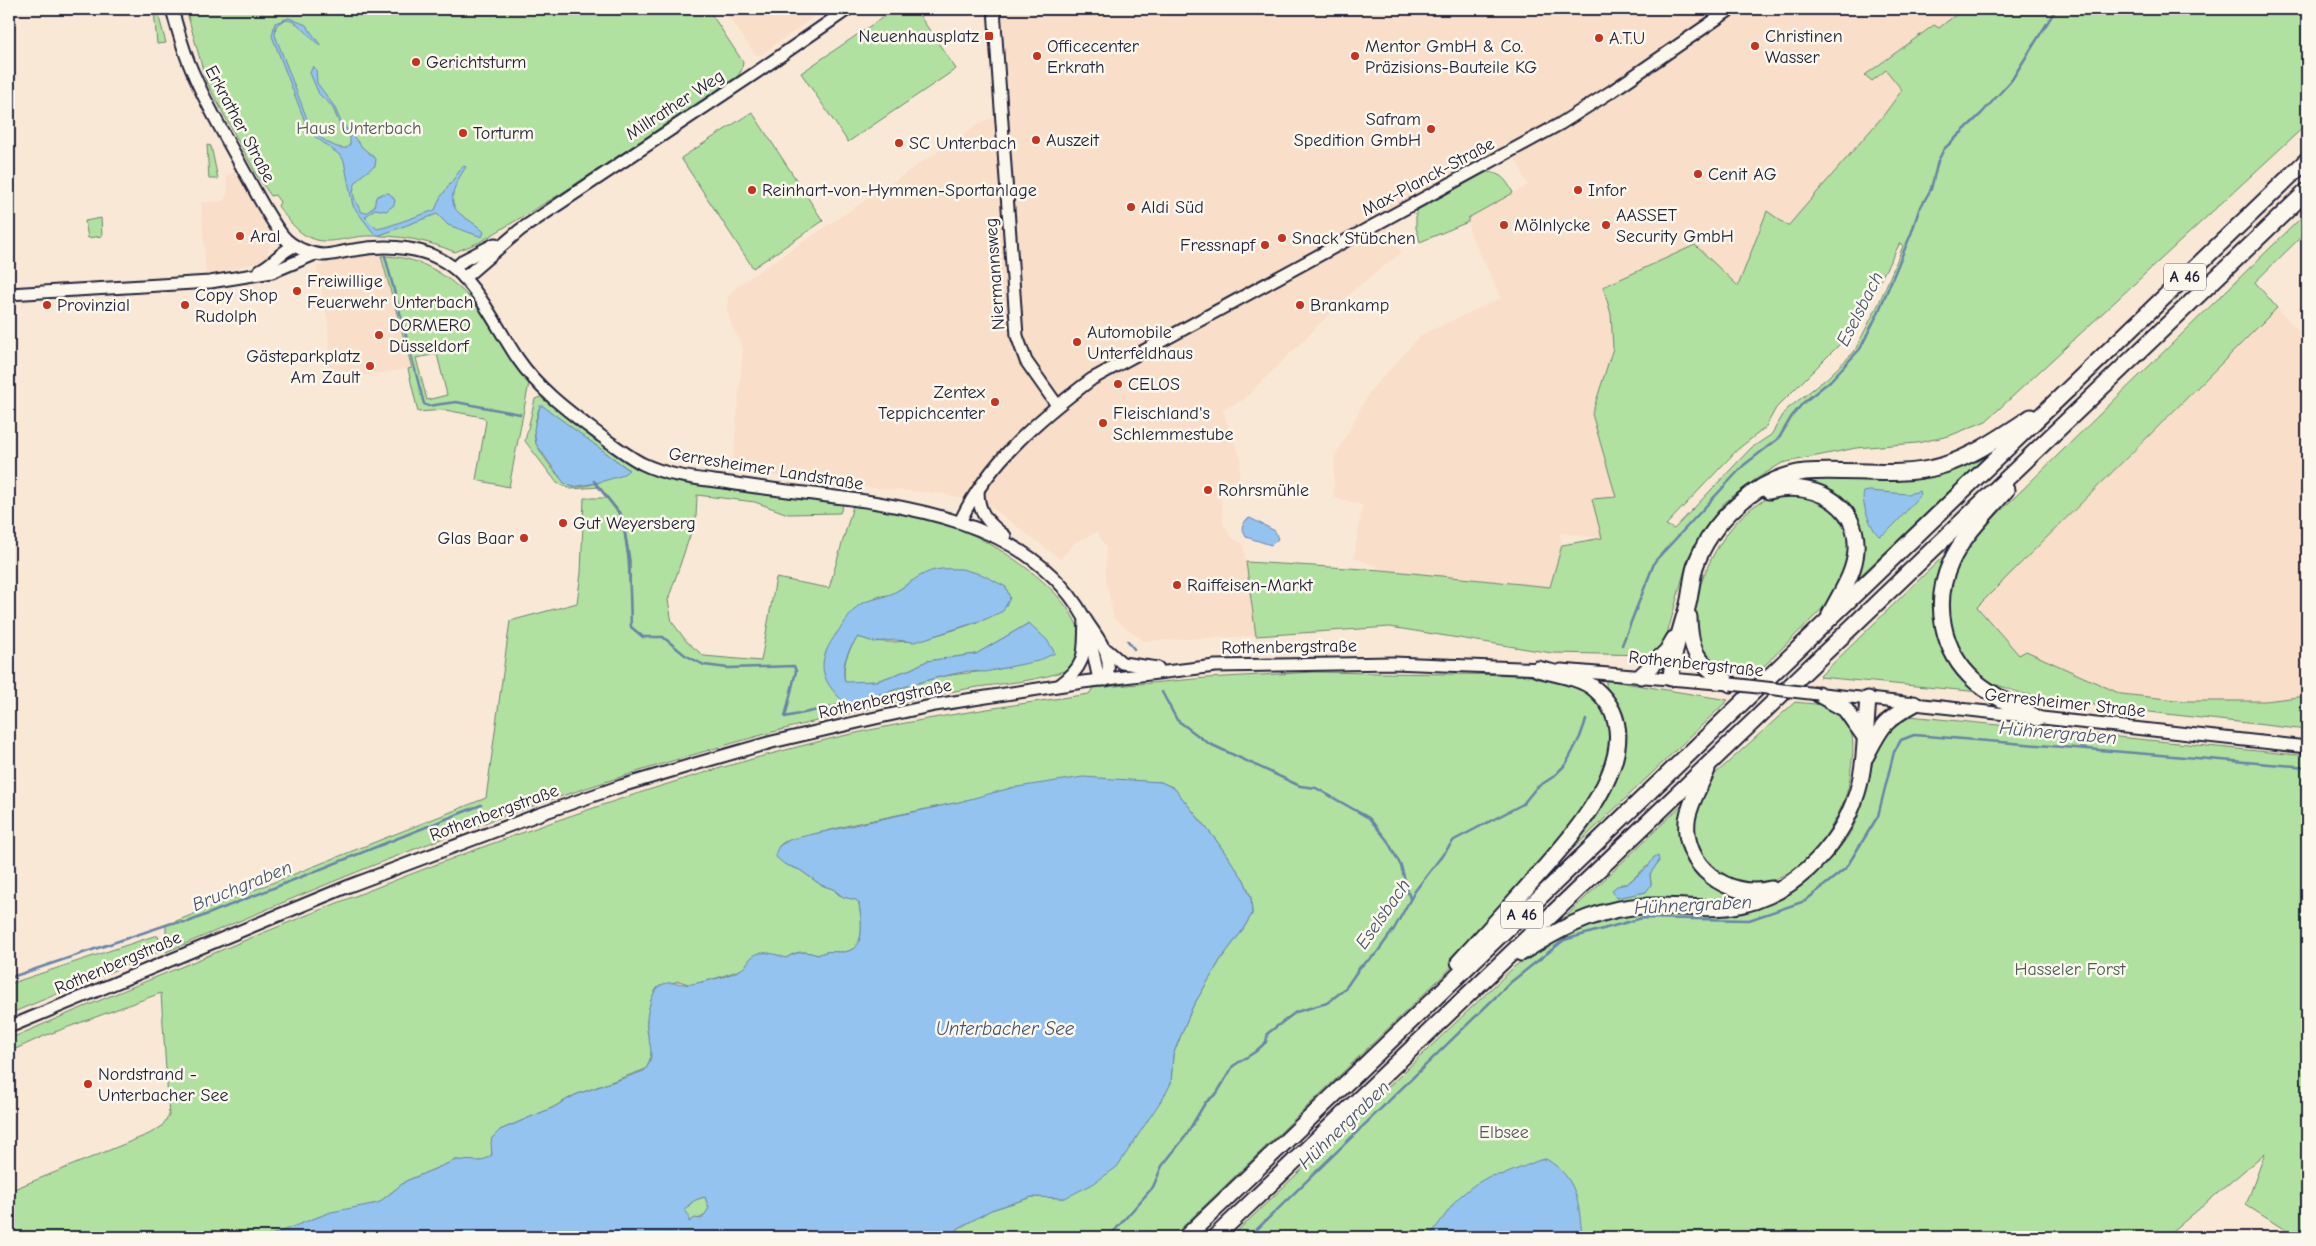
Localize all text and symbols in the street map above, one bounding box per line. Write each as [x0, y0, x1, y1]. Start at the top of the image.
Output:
place label: Neuenhausplatz [859, 26, 979, 47]
place label: Christinen Wasser [1765, 26, 1843, 68]
place label: A.T.U [1609, 28, 1645, 49]
marker: Neuenhausplatz [983, 30, 995, 42]
marker: A.T.U [1593, 32, 1605, 44]
place label: Officecenter Erkrath [1047, 36, 1140, 78]
place label: Mentor GmbH & Co. Präzisions-Bauteile KG [1365, 36, 1537, 78]
marker: Christinen Wasser [1749, 40, 1761, 52]
marker: Officecenter Erkrath [1031, 50, 1043, 62]
marker: Mentor GmbH & Co. Präzisions-Bauteile KG [1349, 50, 1361, 62]
place label: Gerichtsturm [426, 52, 526, 73]
marker: Gerichtsturm [410, 56, 422, 68]
street label: Erkrather Straße [200, 62, 280, 186]
street label: Millrather Weg [622, 65, 728, 145]
place label: Safram Spedition GmbH [1294, 109, 1421, 151]
park label: Haus Unterbach [296, 118, 422, 139]
place label: Torturm [473, 123, 534, 144]
marker: Safram Spedition GmbH [1425, 123, 1437, 135]
marker: Torturm [457, 127, 469, 139]
place label: Auszeit [1046, 130, 1100, 151]
place label: SC Unterbach [909, 133, 1016, 154]
street label: Max-Planck-Straße [1358, 133, 1498, 221]
marker: Auszeit [1030, 134, 1042, 146]
marker: SC Unterbach [893, 137, 905, 149]
place label: Cenit AG [1708, 164, 1777, 185]
marker: Cenit AG [1692, 168, 1704, 180]
place label: Reinhart-von-Hymmen-Sportanlage [762, 180, 1037, 201]
place label: Infor [1588, 180, 1627, 201]
marker: Reinhart-von-Hymmen-Sportanlage [746, 184, 758, 196]
marker: Infor [1572, 184, 1584, 196]
place label: Aldi Süd [1141, 197, 1204, 218]
marker: Aldi Süd [1125, 201, 1137, 213]
place label: AASSET Security GmbH [1616, 205, 1734, 247]
place label: Mölnlycke [1514, 215, 1590, 236]
street label: Niermannsweg [981, 217, 1009, 331]
marker: Mölnlycke [1498, 219, 1510, 231]
marker: AASSET Security GmbH [1600, 219, 1612, 231]
place label: Aral [250, 226, 281, 247]
place label: Snack Stübchen [1292, 228, 1416, 249]
marker: Aral [234, 230, 246, 242]
marker: Snack Stübchen [1276, 232, 1288, 244]
place label: Fressnapf [1180, 235, 1256, 256]
marker: Fressnapf [1259, 239, 1271, 251]
road number: A 46 [2164, 264, 2206, 290]
water label: Eselsbach [1832, 268, 1888, 350]
place label: Freiwillige Feuerwehr Unterbach [307, 271, 473, 313]
place label: Copy Shop Rudolph [195, 285, 278, 327]
marker: Freiwillige Feuerwehr Unterbach [291, 285, 303, 297]
place label: Provinzial [57, 295, 130, 316]
place label: Brankamp [1310, 295, 1389, 316]
marker: Provinzial [41, 299, 53, 311]
marker: Copy Shop Rudolph [179, 299, 191, 311]
marker: Brankamp [1294, 299, 1306, 311]
place label: DORMERO Düsseldorf [389, 315, 471, 357]
place label: Automobile Unterfeldhaus [1087, 322, 1193, 364]
marker: DORMERO Düsseldorf [373, 329, 385, 341]
marker: Automobile Unterfeldhaus [1071, 336, 1083, 348]
place label: Gästeparkplatz Am Zault [246, 346, 361, 388]
marker: Gästeparkplatz Am Zault [364, 360, 376, 372]
place label: CELOS [1128, 374, 1180, 395]
marker: CELOS [1112, 378, 1124, 390]
place label: Zentex Teppichcenter [878, 382, 986, 424]
marker: Zentex Teppichcenter [989, 396, 1001, 408]
place label: Fleischland's Schlemmestube [1113, 403, 1234, 445]
marker: Fleischland's Schlemmestube [1097, 417, 1109, 429]
street label: Gerresheimer Landstraße [667, 443, 865, 495]
place label: Rohrsmühle [1218, 480, 1309, 501]
marker: Rohrsmühle [1202, 484, 1214, 496]
place label: Gut Weyersberg [573, 513, 696, 534]
marker: Gut Weyersberg [557, 517, 569, 529]
place label: Glas Baar [438, 528, 515, 549]
marker: Glas Baar [518, 532, 530, 544]
place label: Raiffeisen-Markt [1187, 575, 1314, 596]
marker: Raiffeisen-Markt [1171, 579, 1183, 591]
street label: Rothenbergstraße [1221, 635, 1357, 659]
street label: Rothenbergstraße [1627, 646, 1765, 682]
street label: Rothenbergstraße [816, 675, 954, 723]
street label: Gerresheimer Straße [1983, 684, 2147, 722]
water label: Hühnergraben [1998, 717, 2118, 749]
street label: Rothenbergstraße [427, 780, 561, 846]
water label: Bruchgraben [189, 856, 295, 916]
water label: Eselsbach [1351, 875, 1415, 953]
water label: Hühnergraben [1634, 891, 1752, 919]
road number: A 46 [1501, 902, 1543, 928]
street label: Rothenbergstraße [51, 927, 185, 999]
park label: Hasseler Forst [2014, 959, 2126, 980]
water label: Unterbacher See [936, 1018, 1075, 1040]
place label: Nordstrand - Unterbacher See [98, 1064, 229, 1106]
water label: Hühnergraben [1294, 1076, 1394, 1174]
marker: Nordstrand - Unterbacher See [82, 1078, 94, 1090]
park label: Elbsee [1479, 1122, 1529, 1143]

